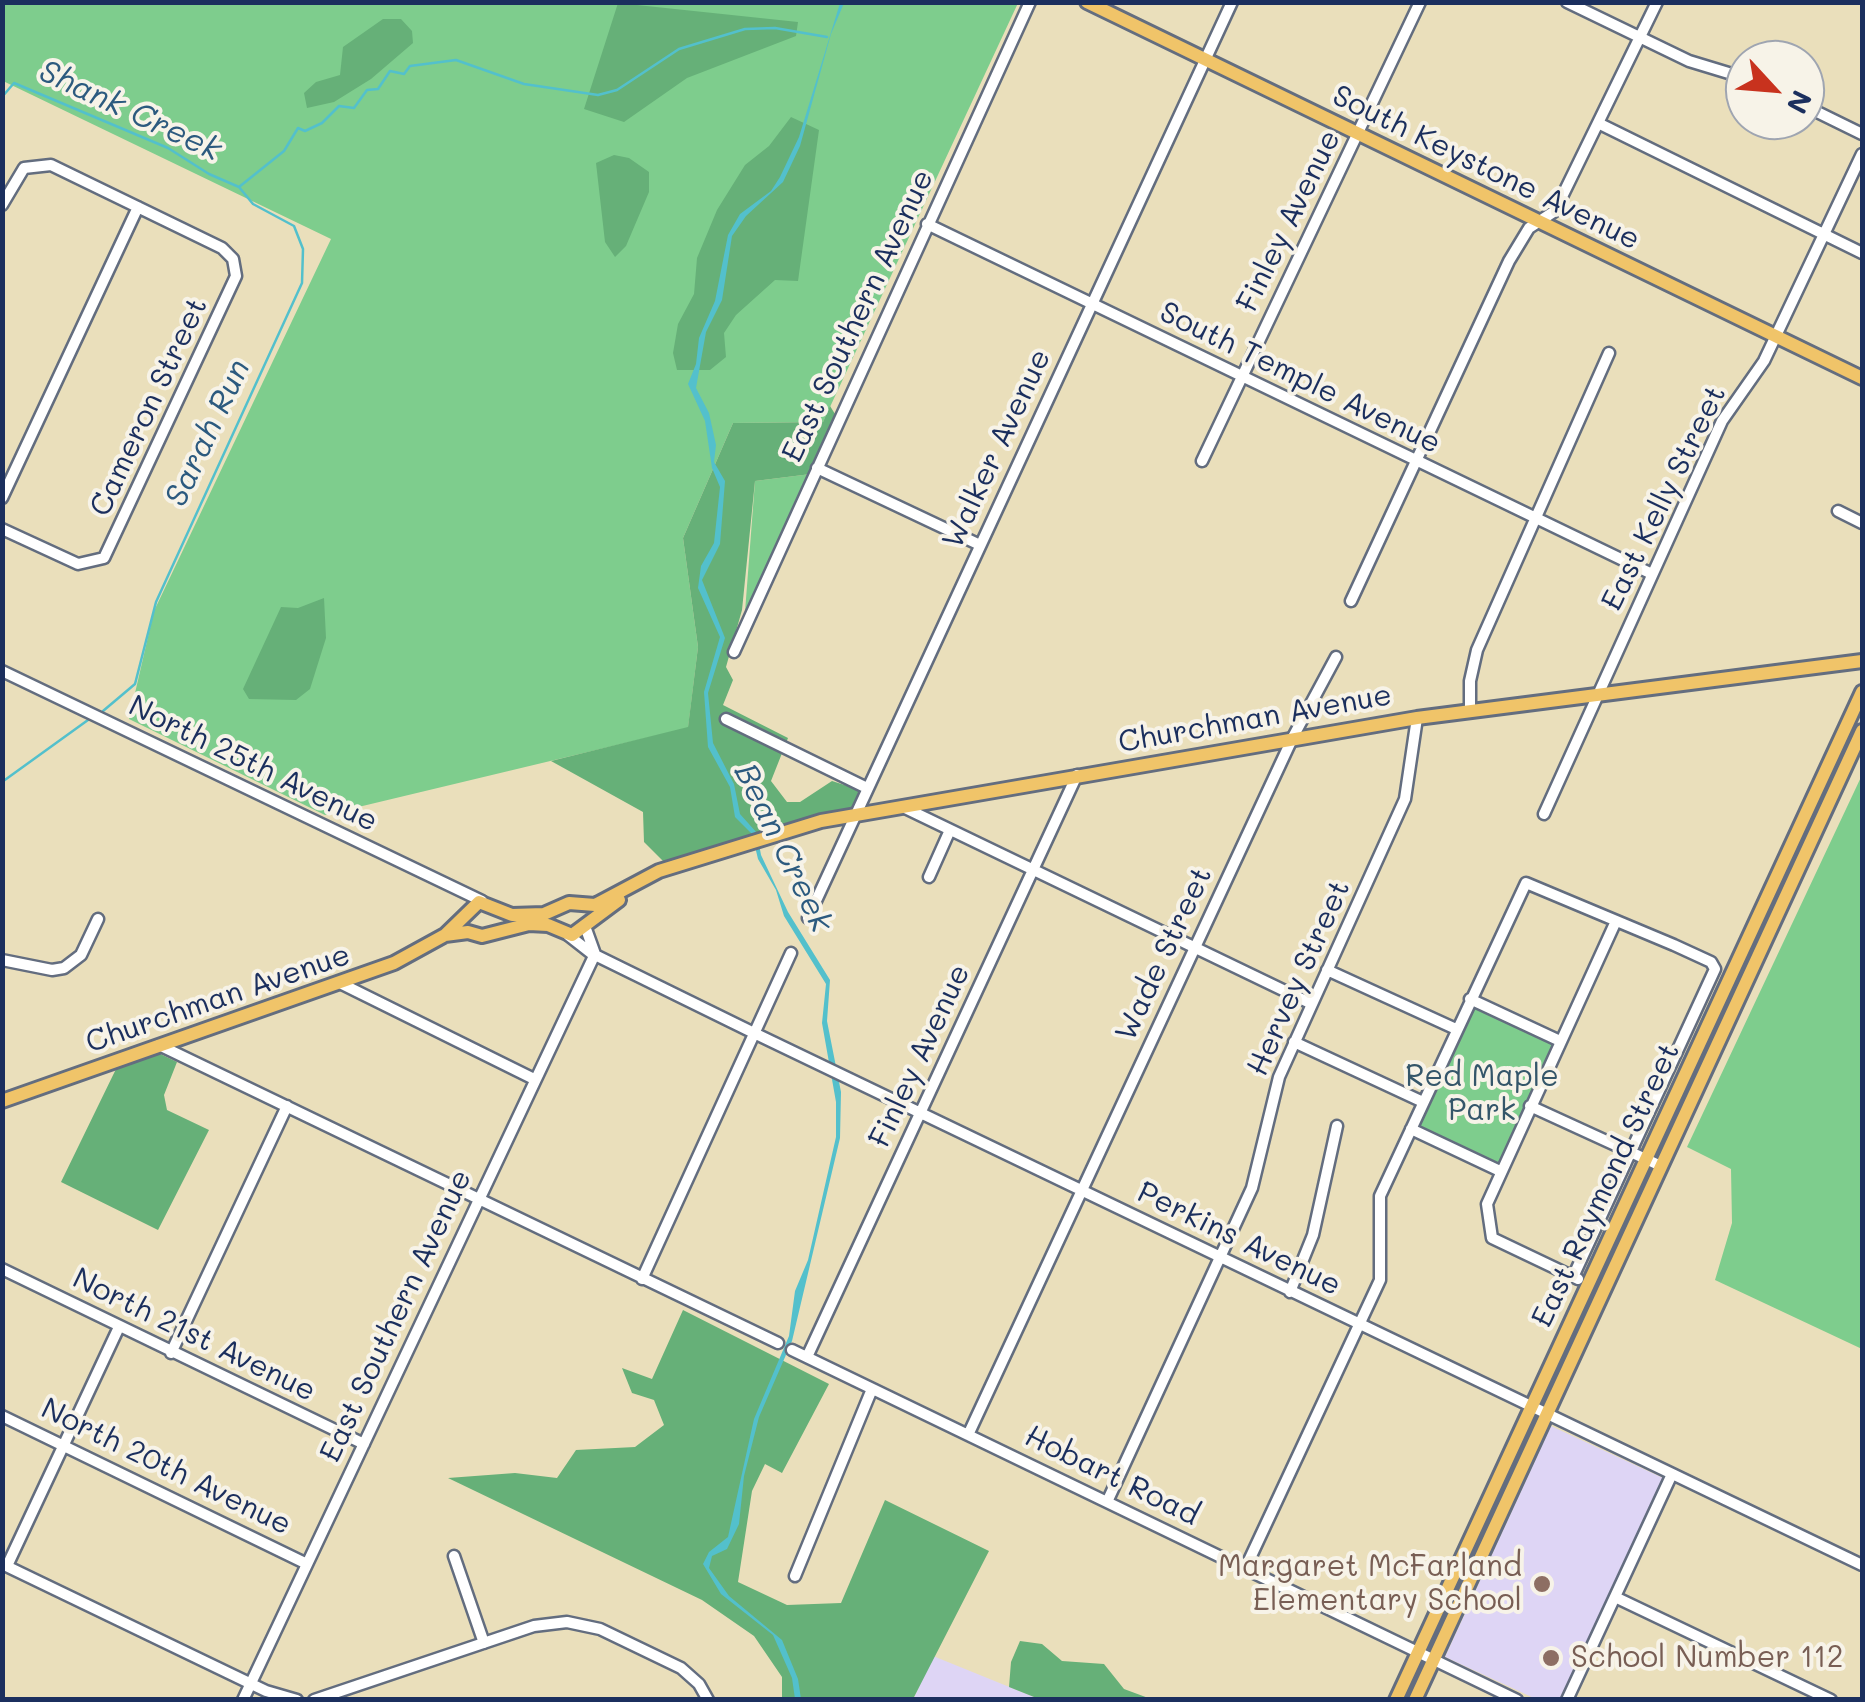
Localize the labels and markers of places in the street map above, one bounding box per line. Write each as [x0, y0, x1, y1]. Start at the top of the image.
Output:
place label: Margaret McFarland Elementary School [1218, 1549, 1522, 1620]
marker: Margaret McFarland Elementary School [1531, 1573, 1553, 1595]
place label: School Number 112 [1571, 1640, 1843, 1676]
marker: School Number 112 [1540, 1647, 1562, 1669]

